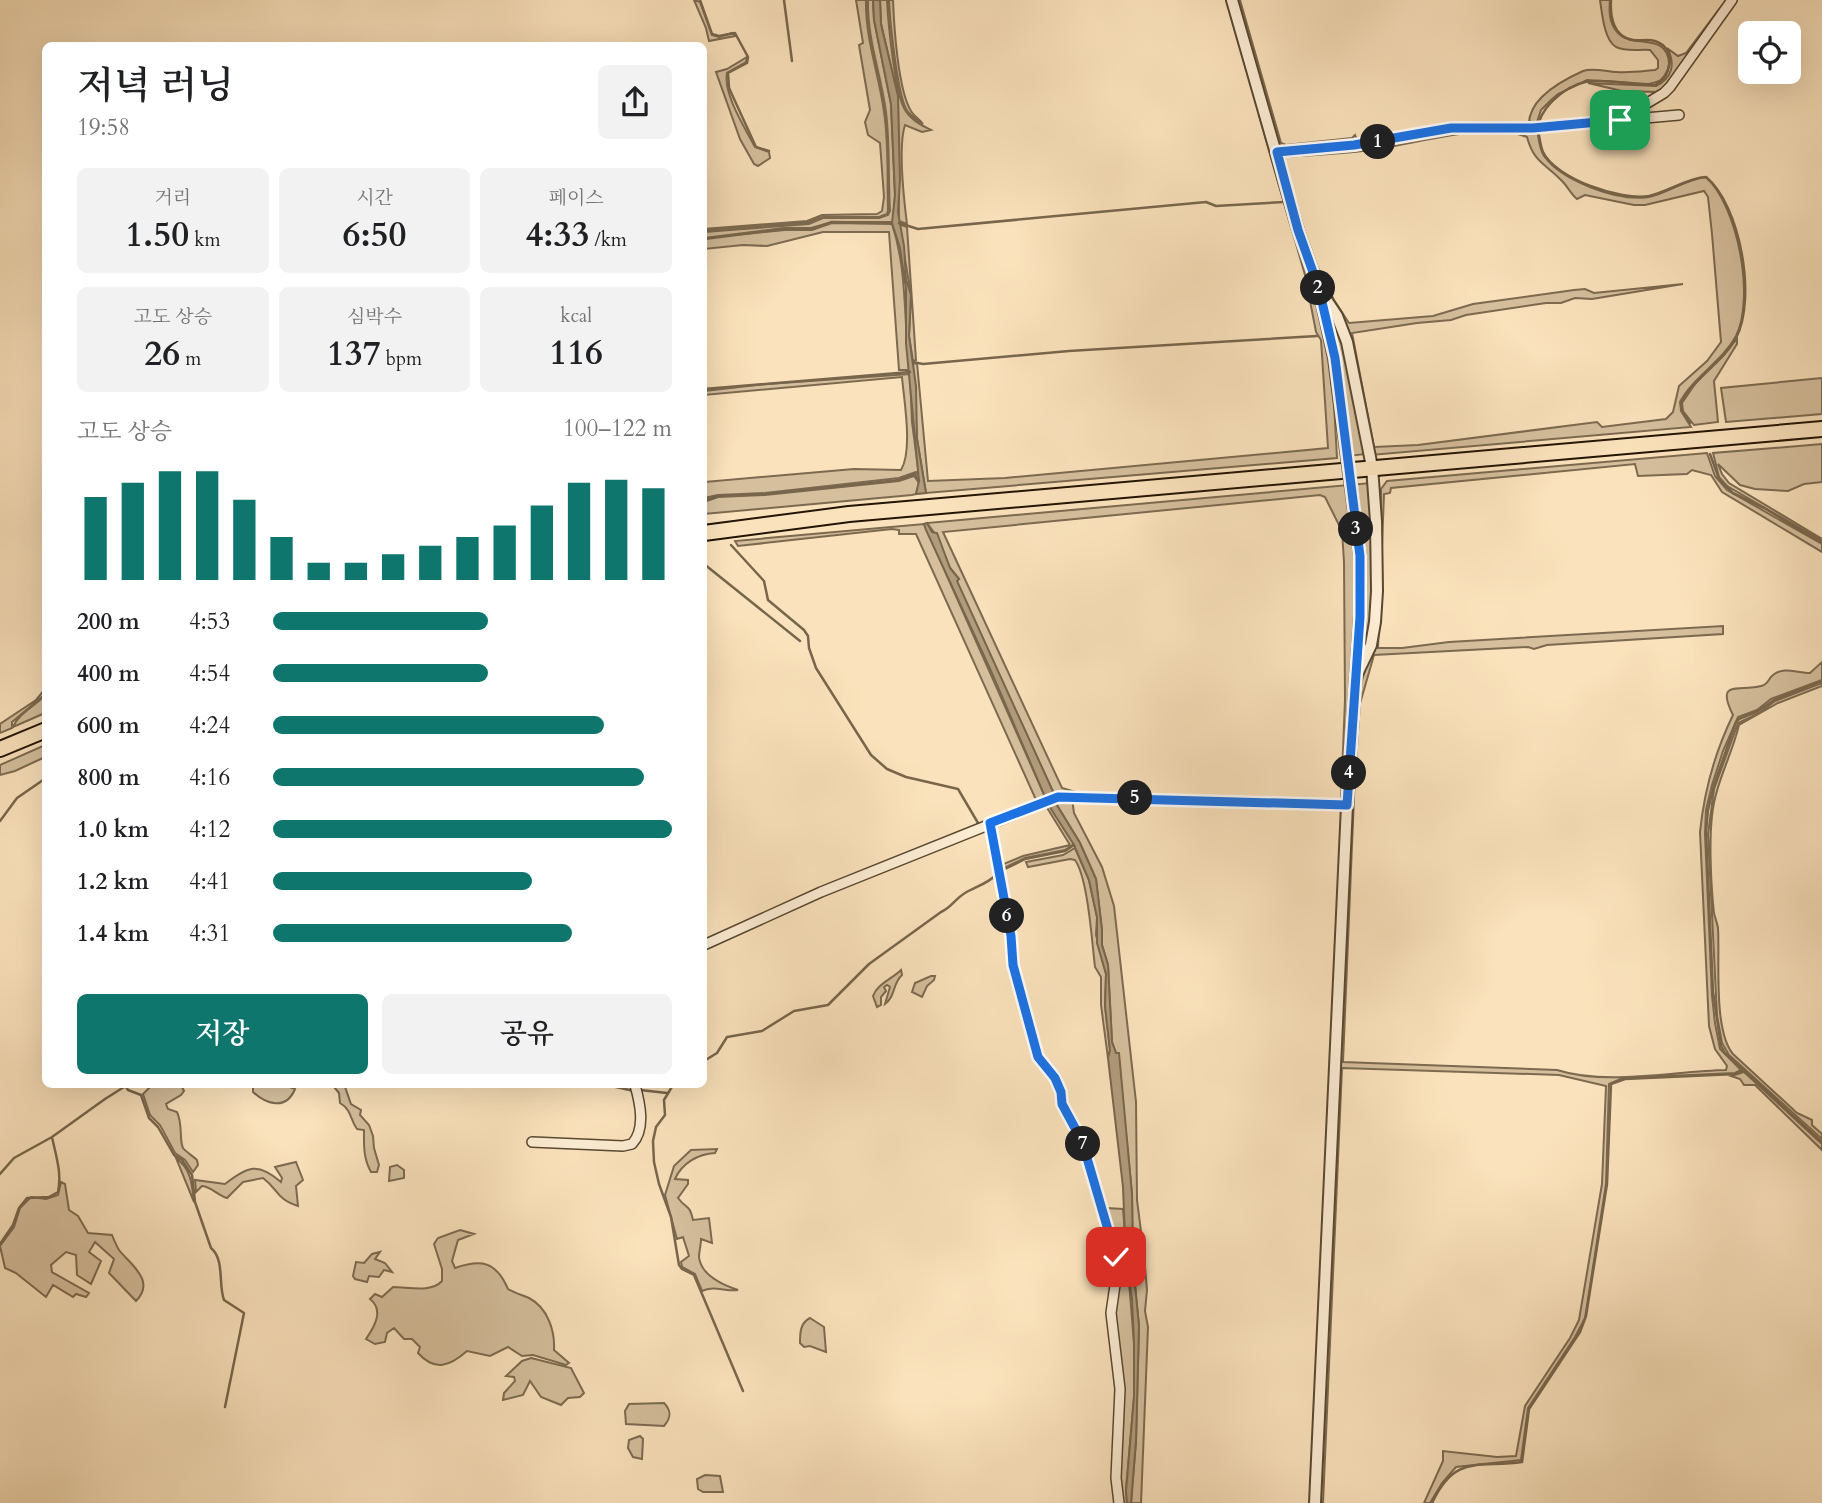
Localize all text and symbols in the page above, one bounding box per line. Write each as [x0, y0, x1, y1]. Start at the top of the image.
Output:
map controls [1738, 21, 1801, 84]
button: locate [1738, 21, 1801, 84]
text: 저녁 러닝 [77, 60, 234, 112]
button: share [598, 65, 672, 139]
pin [1590, 90, 1650, 150]
icon: arrive [1601, 101, 1639, 139]
text: 19:58 [77, 112, 130, 143]
pin: 1 [1360, 124, 1396, 160]
text: 1 [1373, 128, 1382, 154]
text: 거리 [154, 185, 191, 211]
text: 시간 [356, 185, 393, 211]
text: 페이스 [549, 185, 604, 211]
text: 1.50 [125, 211, 189, 259]
text: 6:50 [343, 211, 406, 259]
text: 4:33 [525, 211, 589, 259]
text: km [189, 227, 220, 253]
text: /km [589, 227, 627, 253]
pin: 2 [1300, 270, 1336, 306]
text: 2 [1313, 274, 1322, 300]
text: kcal [560, 303, 592, 329]
text: 고도 상승 [134, 304, 212, 330]
text: 심박수 [347, 304, 402, 330]
text: 116 [549, 329, 603, 377]
text: 26 [144, 330, 180, 378]
text: 137 [327, 330, 381, 378]
text: m [180, 346, 201, 372]
text: bpm [381, 346, 422, 372]
text: 100–122 m [563, 413, 672, 444]
text: 고도 상승 [77, 416, 172, 447]
pin: 3 [1338, 512, 1374, 546]
text: 3 [1351, 515, 1360, 541]
text: 200 m [77, 606, 140, 637]
text: 4:53 [189, 606, 230, 637]
text: 400 m [77, 658, 140, 689]
text: 4:54 [189, 658, 230, 689]
text: 600 m [77, 710, 140, 741]
text: 4:24 [189, 710, 230, 741]
pin: 4 [1332, 756, 1366, 790]
text: 4 [1344, 759, 1353, 785]
text: 800 m [77, 762, 140, 793]
text: 4:16 [189, 762, 230, 793]
pin: 5 [1118, 780, 1152, 816]
text: 5 [1130, 784, 1139, 810]
text: 1.0 km [77, 814, 149, 845]
text: 4:12 [189, 814, 230, 845]
text: 1.2 km [77, 866, 149, 897]
text: 4:41 [189, 866, 230, 897]
pin: 6 [990, 898, 1024, 934]
text: 6 [1002, 902, 1011, 928]
text: 1.4 km [77, 918, 149, 949]
text: 4:31 [189, 918, 230, 949]
button: 저장 [77, 994, 368, 1074]
button: 공유 [382, 994, 672, 1074]
pin: 7 [1066, 1126, 1100, 1162]
text: 7 [1078, 1130, 1087, 1156]
pin [1086, 1227, 1146, 1287]
icon: check [1097, 1238, 1135, 1276]

